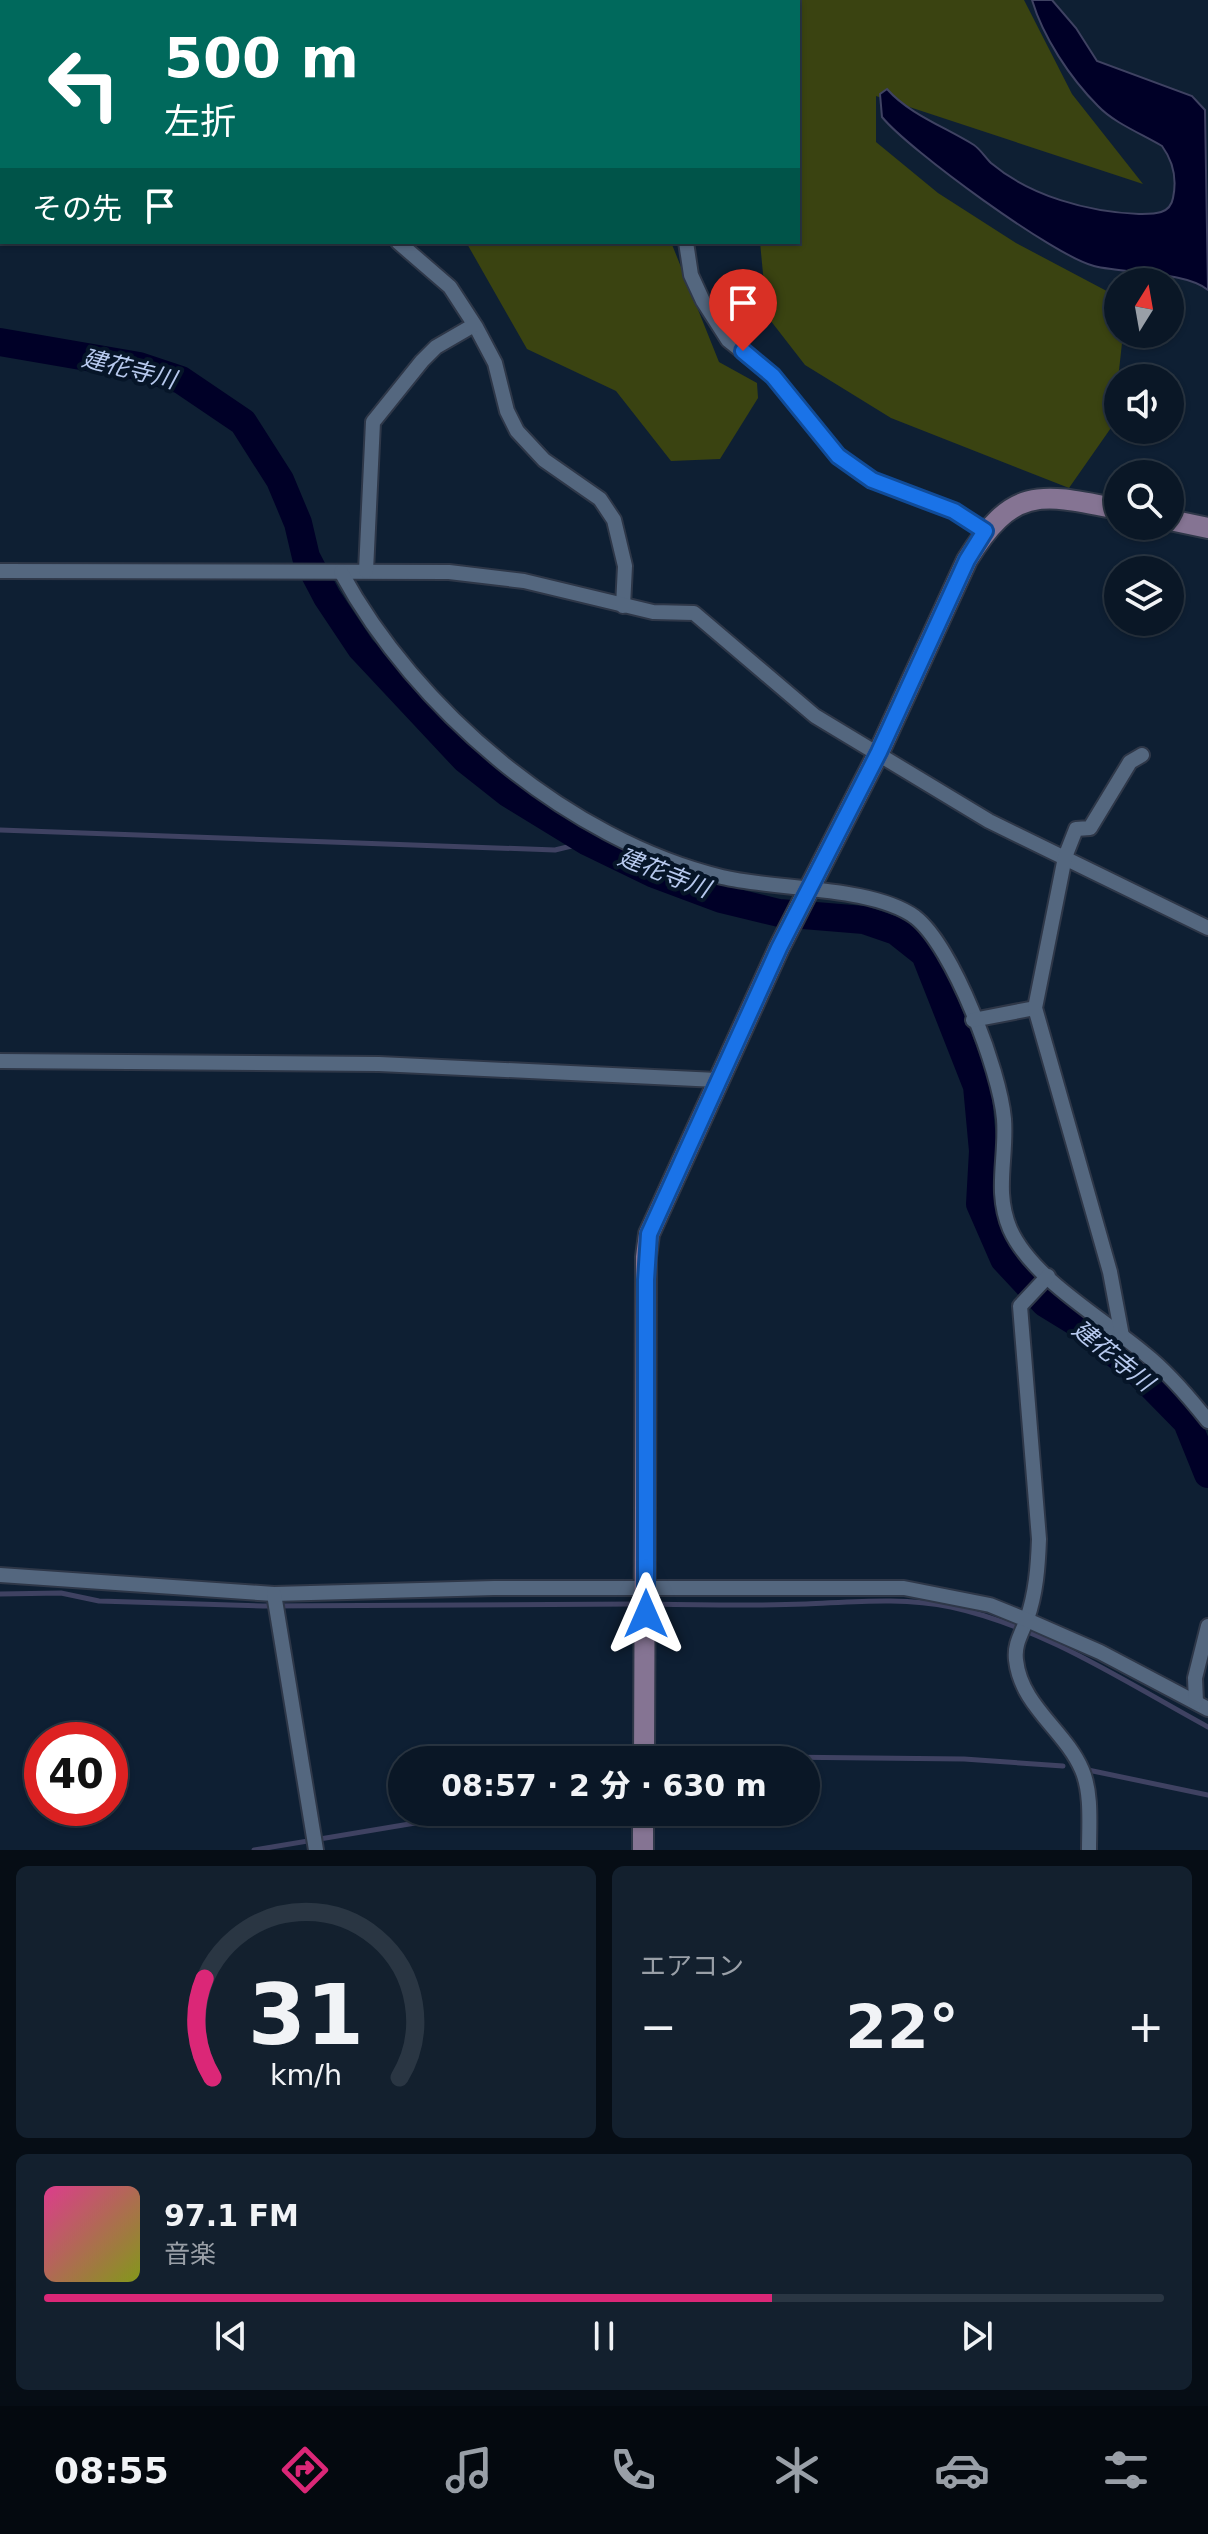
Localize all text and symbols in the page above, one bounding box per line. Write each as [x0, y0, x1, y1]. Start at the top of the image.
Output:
text: 500 m [164, 25, 359, 90]
icon: left [32, 32, 136, 136]
text: 左折 [164, 101, 236, 142]
icon: arrive [138, 184, 182, 228]
text: その先 [32, 191, 122, 226]
north arrow [1104, 268, 1184, 348]
map controls [1104, 268, 1184, 636]
pin [709, 269, 777, 351]
icon: arrive [721, 281, 765, 325]
water label: 建花寺川 [79, 344, 182, 395]
button: sound [1104, 364, 1184, 444]
button: search [1104, 460, 1184, 540]
button: layers [1104, 556, 1184, 636]
water label: 建花寺川 [614, 843, 717, 904]
water label: 建花寺川 [1067, 1315, 1161, 1399]
position arrow [604, 1572, 688, 1656]
speed limit sign: 40 [24, 1722, 128, 1826]
text: 08:57 · 2 分 · 630 m [441, 1768, 767, 1803]
text: エアコン [640, 1951, 744, 1981]
text: 31 [248, 1967, 364, 2064]
text: 22° [845, 1992, 959, 2062]
text: − [640, 2001, 677, 2052]
text: + [1127, 2001, 1164, 2052]
text: km/h [270, 2058, 342, 2092]
text: 97.1 FM [164, 2198, 299, 2233]
text: 音楽 [164, 2239, 216, 2269]
icon: previous [209, 2314, 253, 2358]
icon: pause [582, 2314, 626, 2358]
icon: next [955, 2314, 999, 2358]
icon: directions [277, 2442, 333, 2498]
icon: music [441, 2442, 497, 2498]
icon: phone [605, 2442, 661, 2498]
icon: climate [769, 2442, 825, 2498]
icon: car [934, 2442, 990, 2498]
icon: filters [1098, 2442, 1154, 2498]
text: 08:55 [54, 2450, 169, 2491]

